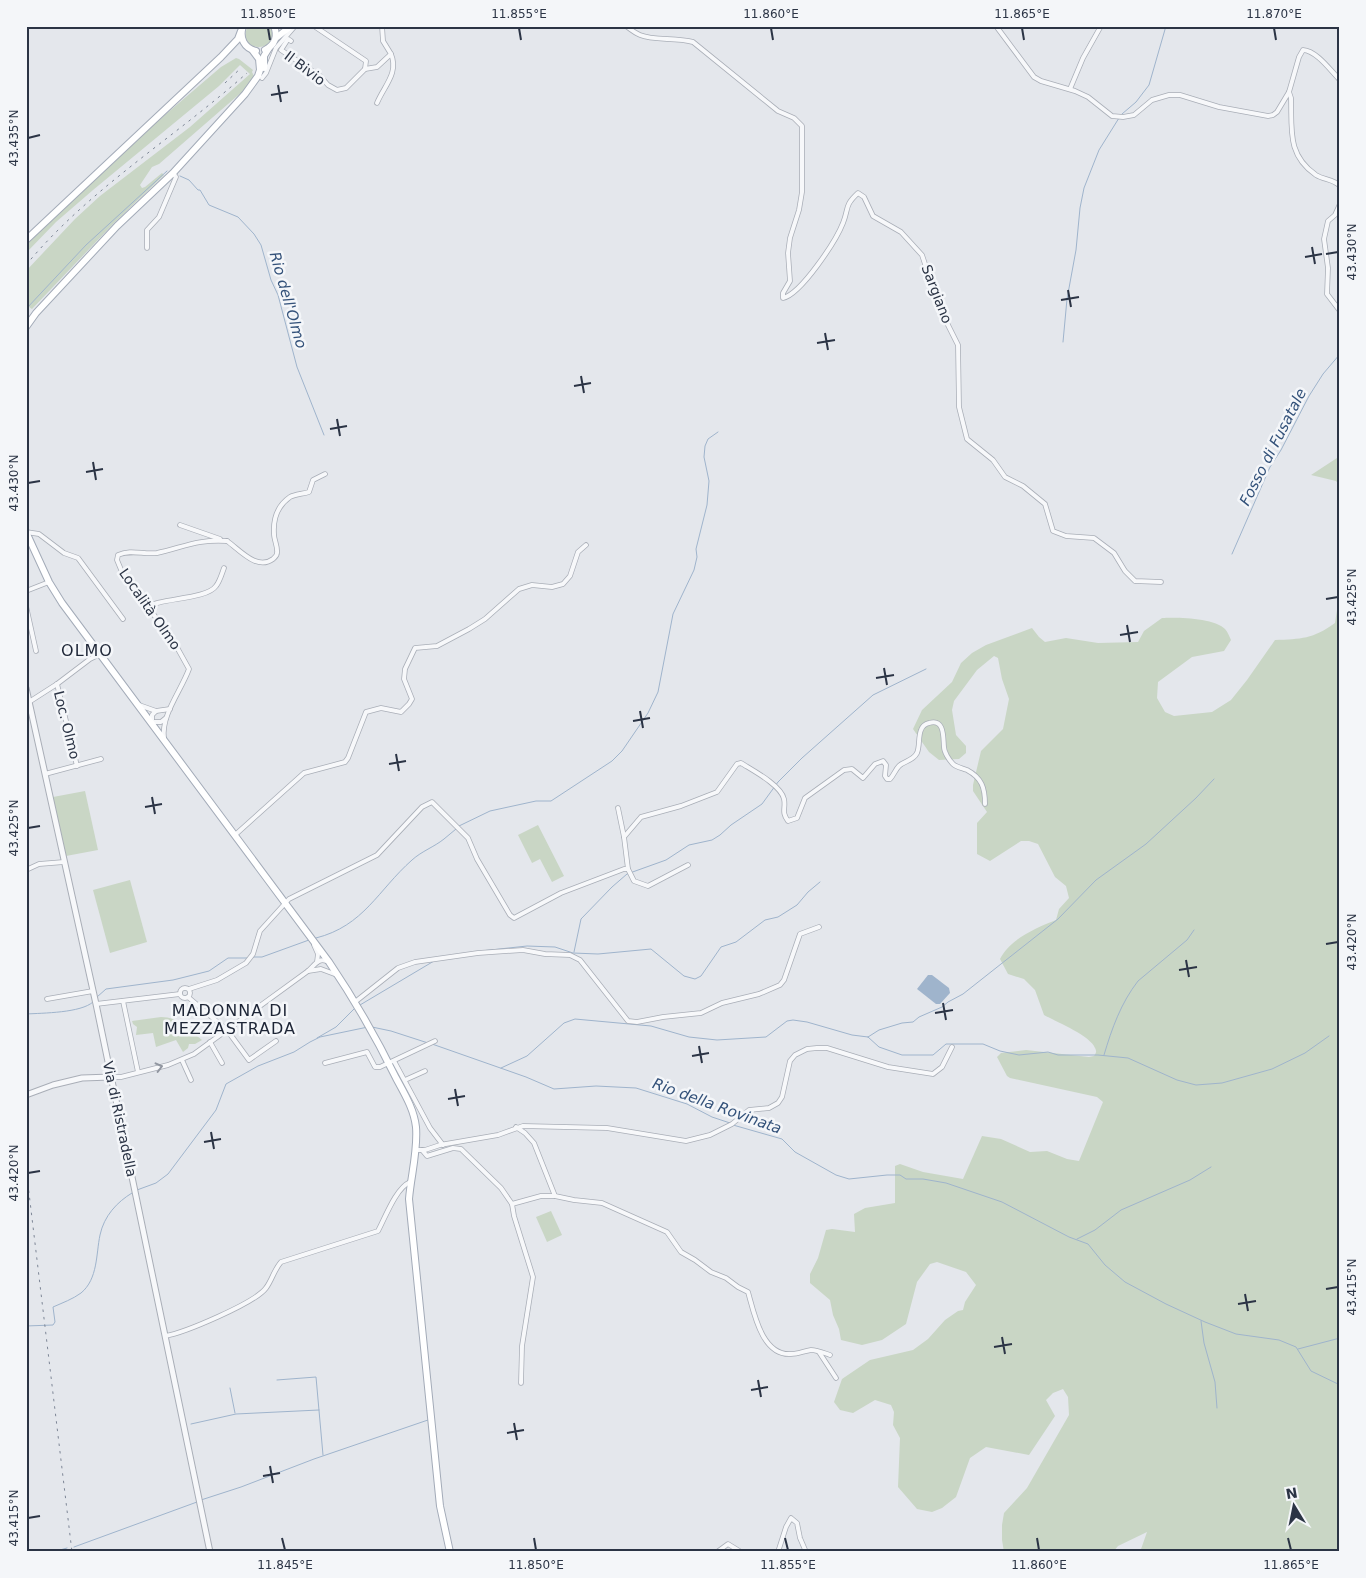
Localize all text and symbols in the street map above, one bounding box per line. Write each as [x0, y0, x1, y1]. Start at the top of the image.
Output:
text: 11.850°E [240, 7, 296, 21]
text: 11.855°E [491, 7, 547, 21]
text: 11.860°E [743, 7, 799, 21]
text: 11.865°E [994, 7, 1050, 21]
text: 11.870°E [1246, 7, 1302, 21]
street label: Il Bivio [282, 48, 328, 88]
text: 43.435°N [7, 110, 21, 166]
text: 43.430°N [1345, 224, 1359, 280]
water label: Rio dell'Olmo [266, 250, 310, 350]
street label: Sargiano [918, 262, 956, 326]
water label: Fosso di Fusatale [1236, 386, 1310, 508]
text: 43.430°N [7, 455, 21, 511]
street label: Località Olmo [116, 565, 184, 653]
text: 43.425°N [1345, 569, 1359, 625]
district label: OLMO [61, 641, 113, 660]
street label: Loc. Olmo [51, 689, 83, 761]
text: 43.425°N [7, 800, 21, 856]
text: 43.420°N [1345, 914, 1359, 970]
district label: MADONNA DI MEZZASTRADA [164, 1001, 296, 1038]
street label: Via di Ristradella [100, 1060, 140, 1178]
one-way arrow [154, 1062, 163, 1073]
water label: Rio della Rovinata [650, 1074, 784, 1138]
text: 43.420°N [7, 1145, 21, 1201]
text: 43.415°N [1345, 1259, 1359, 1315]
north arrow [1268, 1480, 1318, 1530]
text: N [1285, 1484, 1299, 1502]
text: 43.415°N [7, 1490, 21, 1546]
text: 11.845°E [257, 1558, 313, 1572]
text: 11.850°E [508, 1558, 564, 1572]
text: 11.855°E [760, 1558, 816, 1572]
text: 11.860°E [1011, 1558, 1067, 1572]
text: 11.865°E [1263, 1558, 1319, 1572]

